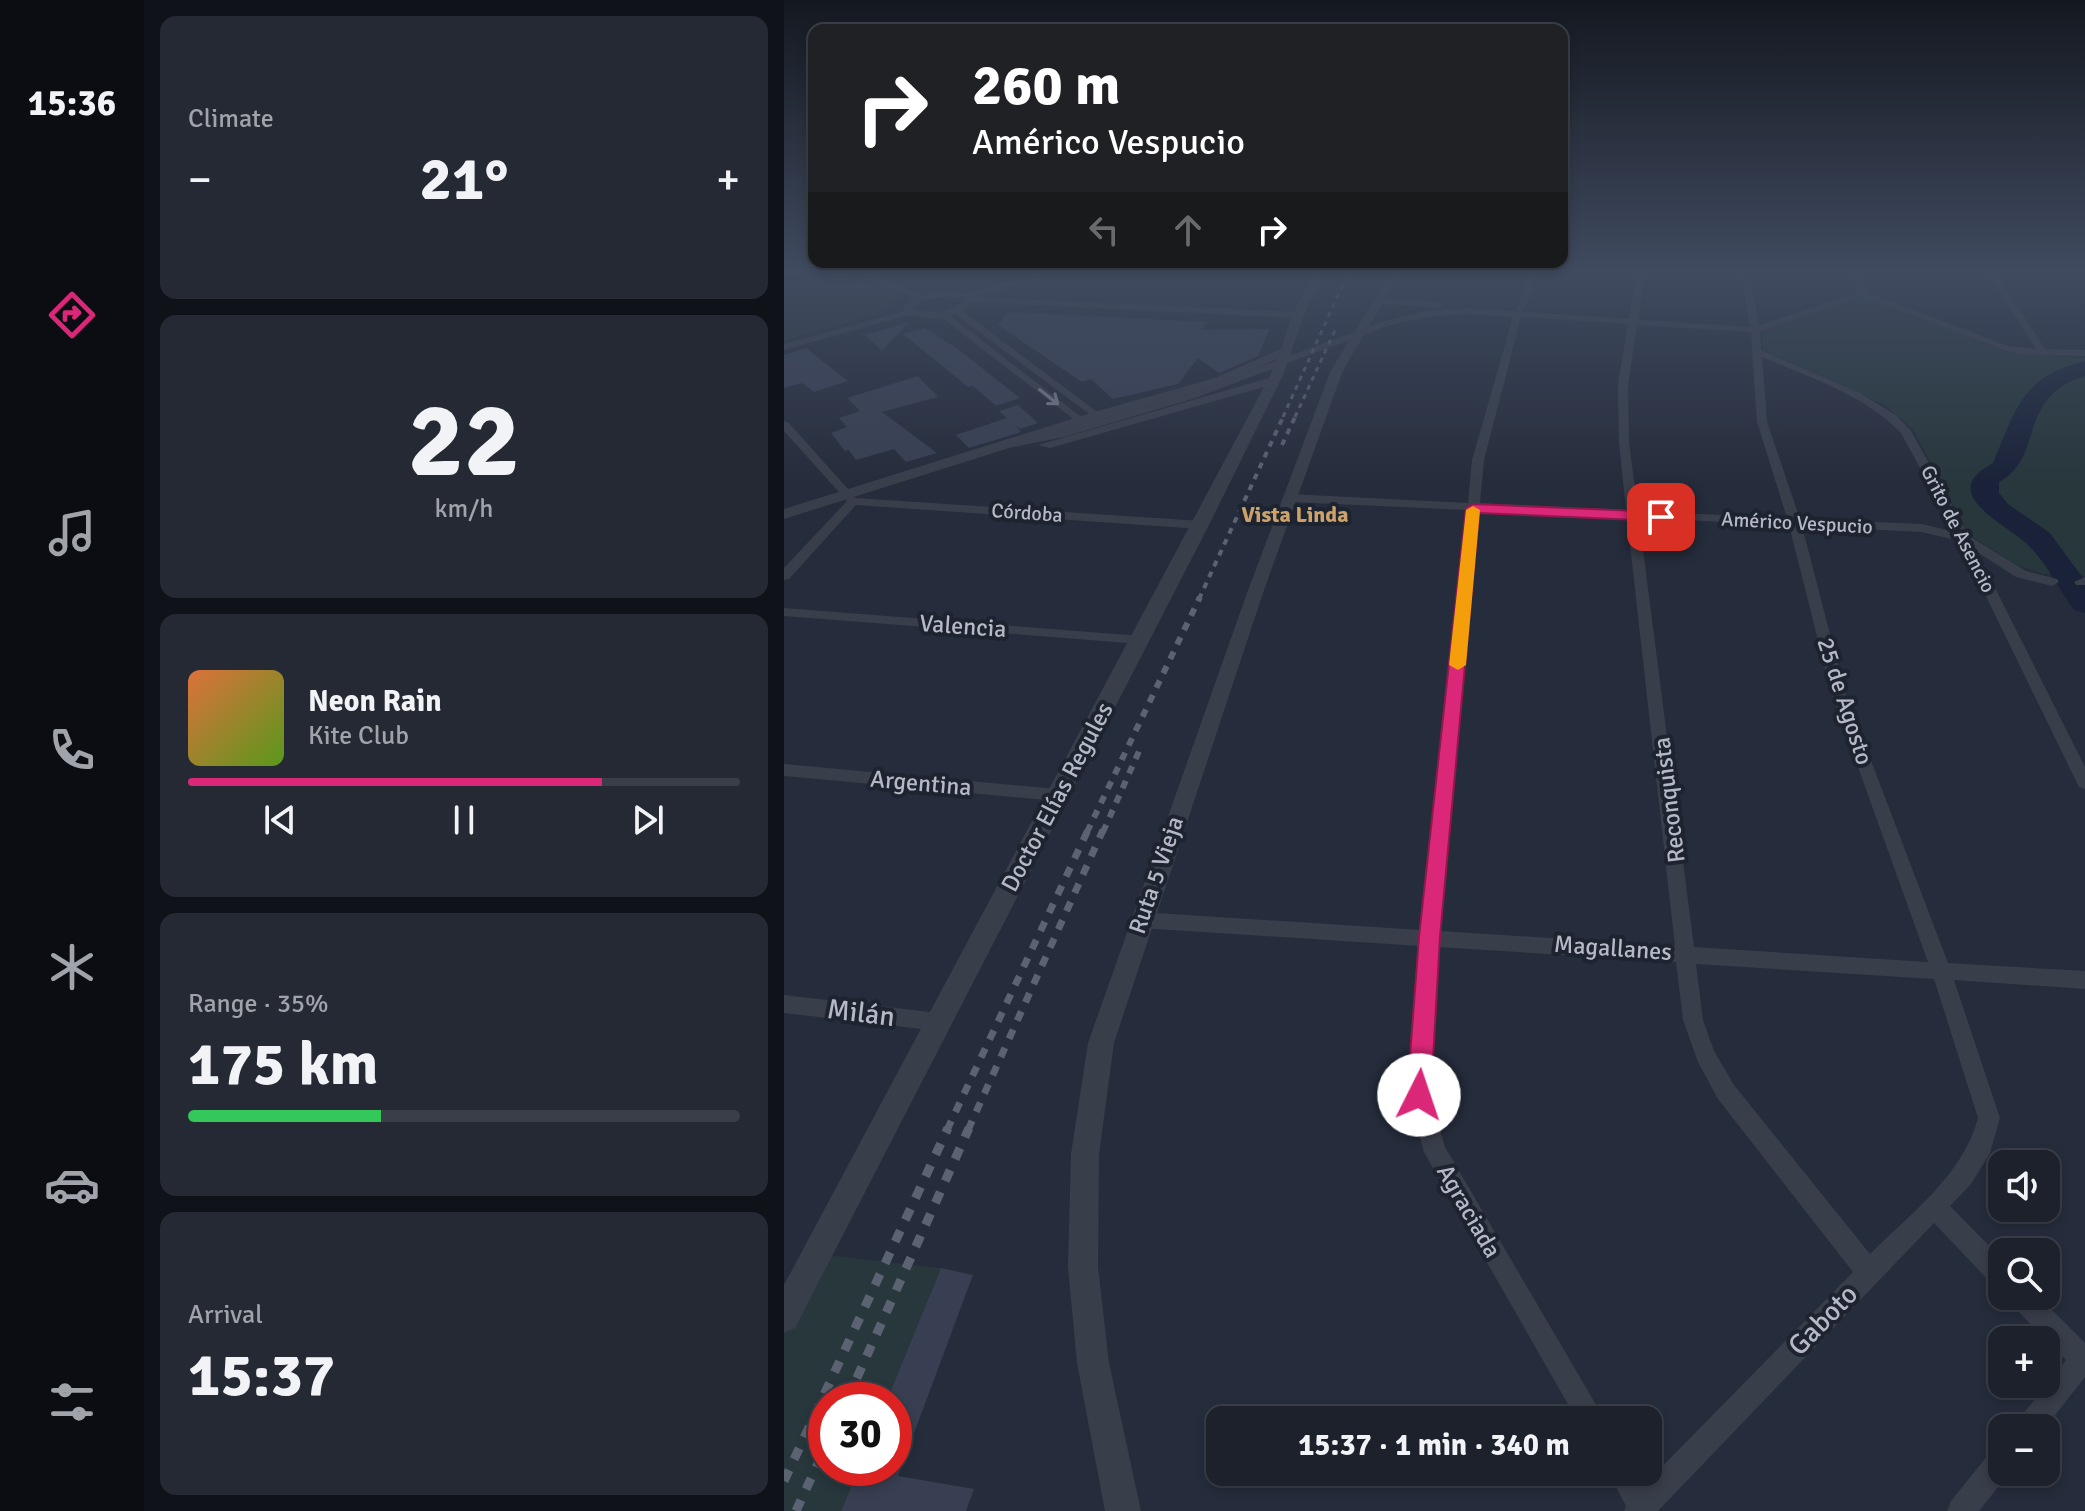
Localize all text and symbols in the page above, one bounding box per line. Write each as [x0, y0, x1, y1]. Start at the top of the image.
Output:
text: 260 m [972, 51, 1120, 120]
icon: right [840, 56, 944, 160]
text: 15:36 [28, 81, 116, 126]
text: Climate [188, 103, 274, 135]
text: Américo Vespucio [972, 120, 1245, 165]
text: 21° [420, 143, 508, 217]
text: − [188, 153, 212, 207]
text: + [716, 153, 740, 207]
icon: left [1082, 208, 1126, 252]
icon: ahead [1166, 208, 1210, 252]
icon: right [1250, 208, 1294, 252]
icon: directions [44, 287, 100, 343]
text: 22 [408, 377, 520, 505]
one-way arrow [1038, 388, 1059, 405]
street label: Grito de Asencio [1915, 461, 2001, 597]
pin [1627, 483, 1695, 551]
text: km/h [435, 493, 493, 525]
icon: arrive [1639, 495, 1683, 539]
street label: Córdoba [991, 498, 1063, 528]
district label: Vista Linda [1242, 501, 1348, 528]
icon: music [44, 505, 100, 561]
street label: Américo Vespucio [1721, 507, 1873, 539]
street label: Valencia [918, 608, 1008, 644]
street label: 25 de Agosto [1810, 634, 1880, 768]
text: Neon Rain [308, 683, 442, 720]
street label: Doctor Elías Regules [994, 697, 1120, 897]
text: Kite Club [308, 720, 409, 752]
icon: phone [44, 722, 100, 778]
street label: Reconquista [1646, 736, 1692, 864]
street label: Argentina [869, 764, 973, 802]
icon: previous [258, 798, 302, 842]
icon: pause [442, 798, 486, 842]
icon: next [626, 798, 670, 842]
street label: Ruta 5 Vieja [1122, 812, 1190, 938]
street label: Magallanes [1553, 929, 1673, 967]
icon: climate [44, 939, 100, 995]
text: Range · 35% [188, 988, 329, 1020]
street label: Milán [825, 992, 897, 1034]
text: 175 km [188, 1028, 378, 1102]
position arrow [1377, 1053, 1461, 1137]
map controls [1988, 1150, 2060, 1486]
button: sound [1988, 1150, 2060, 1222]
icon: car [44, 1157, 100, 1213]
street label: Agraciada [1430, 1159, 1508, 1263]
button: search [1988, 1238, 2060, 1310]
street label: Gaboto [1781, 1277, 1865, 1363]
text: Arrival [188, 1299, 263, 1331]
button: + [1988, 1326, 2060, 1398]
text: 15:37 [188, 1339, 335, 1413]
icon: filters [44, 1374, 100, 1430]
speed limit sign: 30 [808, 1382, 912, 1486]
button: − [1988, 1414, 2060, 1486]
text: 15:37 · 1 min · 340 m [1298, 1427, 1570, 1464]

